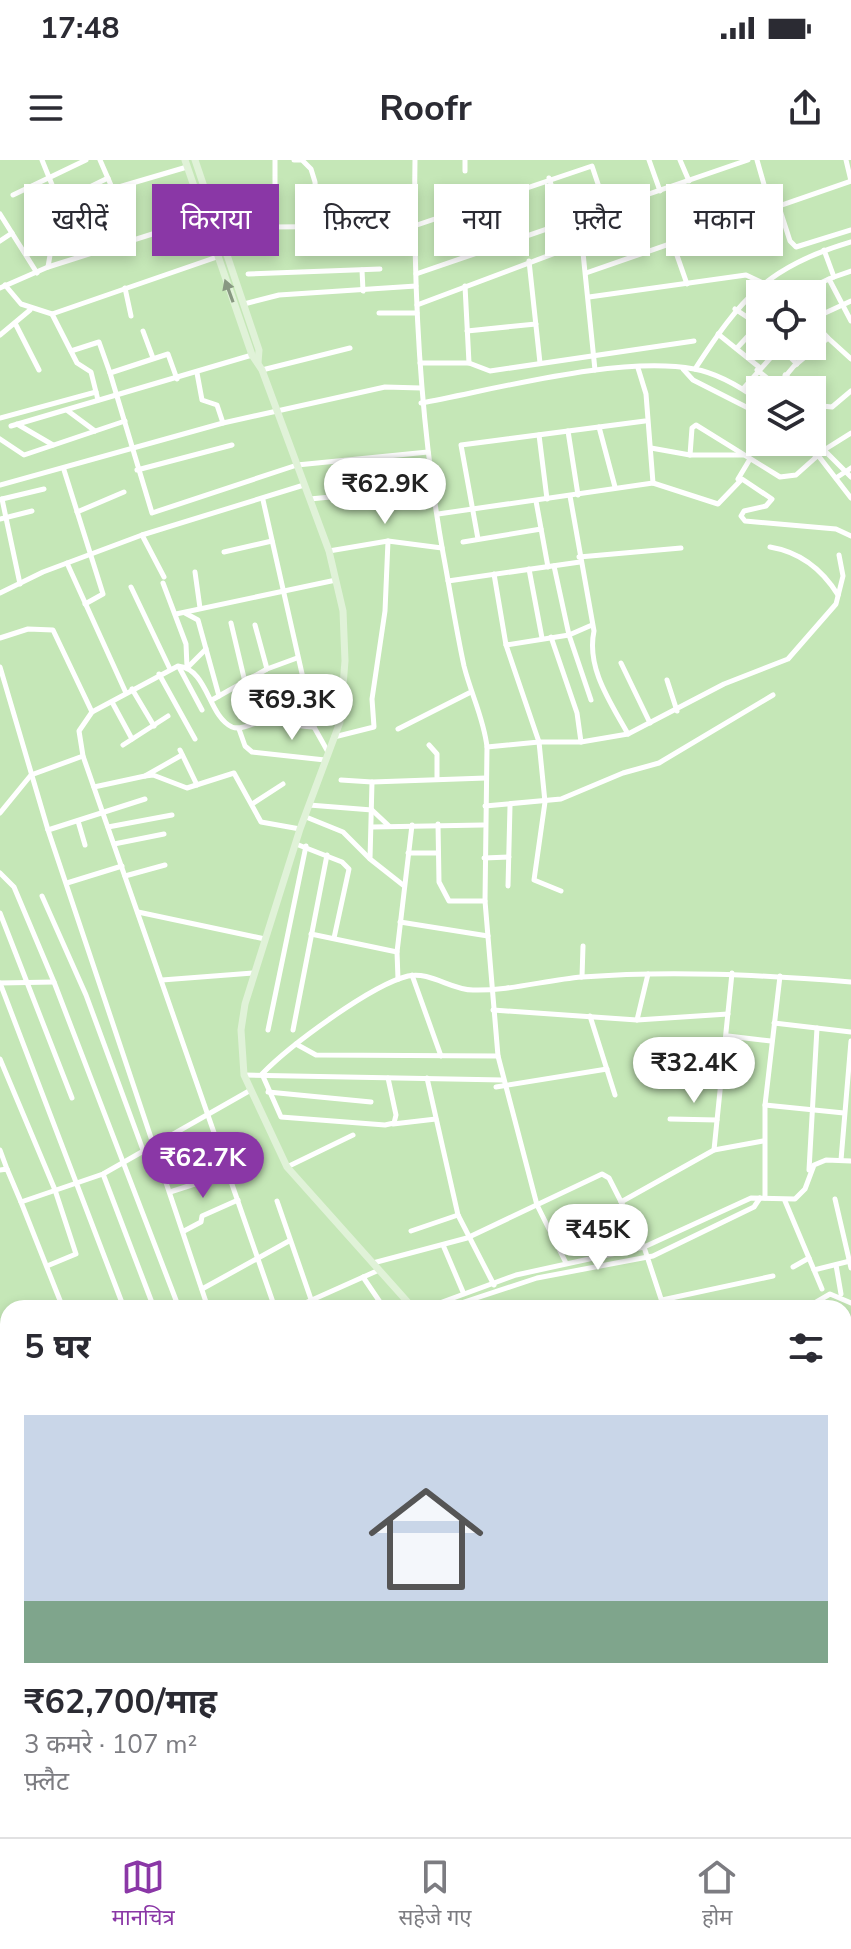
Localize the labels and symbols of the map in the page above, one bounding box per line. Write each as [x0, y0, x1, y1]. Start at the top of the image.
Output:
one-way arrow [222, 279, 234, 303]
pin: ₹62.9K [320, 458, 450, 526]
pin: ₹69.3K [227, 674, 357, 742]
pin: ₹32.4K [629, 1037, 759, 1105]
pin: ₹62.7K [138, 1132, 268, 1200]
pin: ₹45K [551, 1204, 645, 1272]

